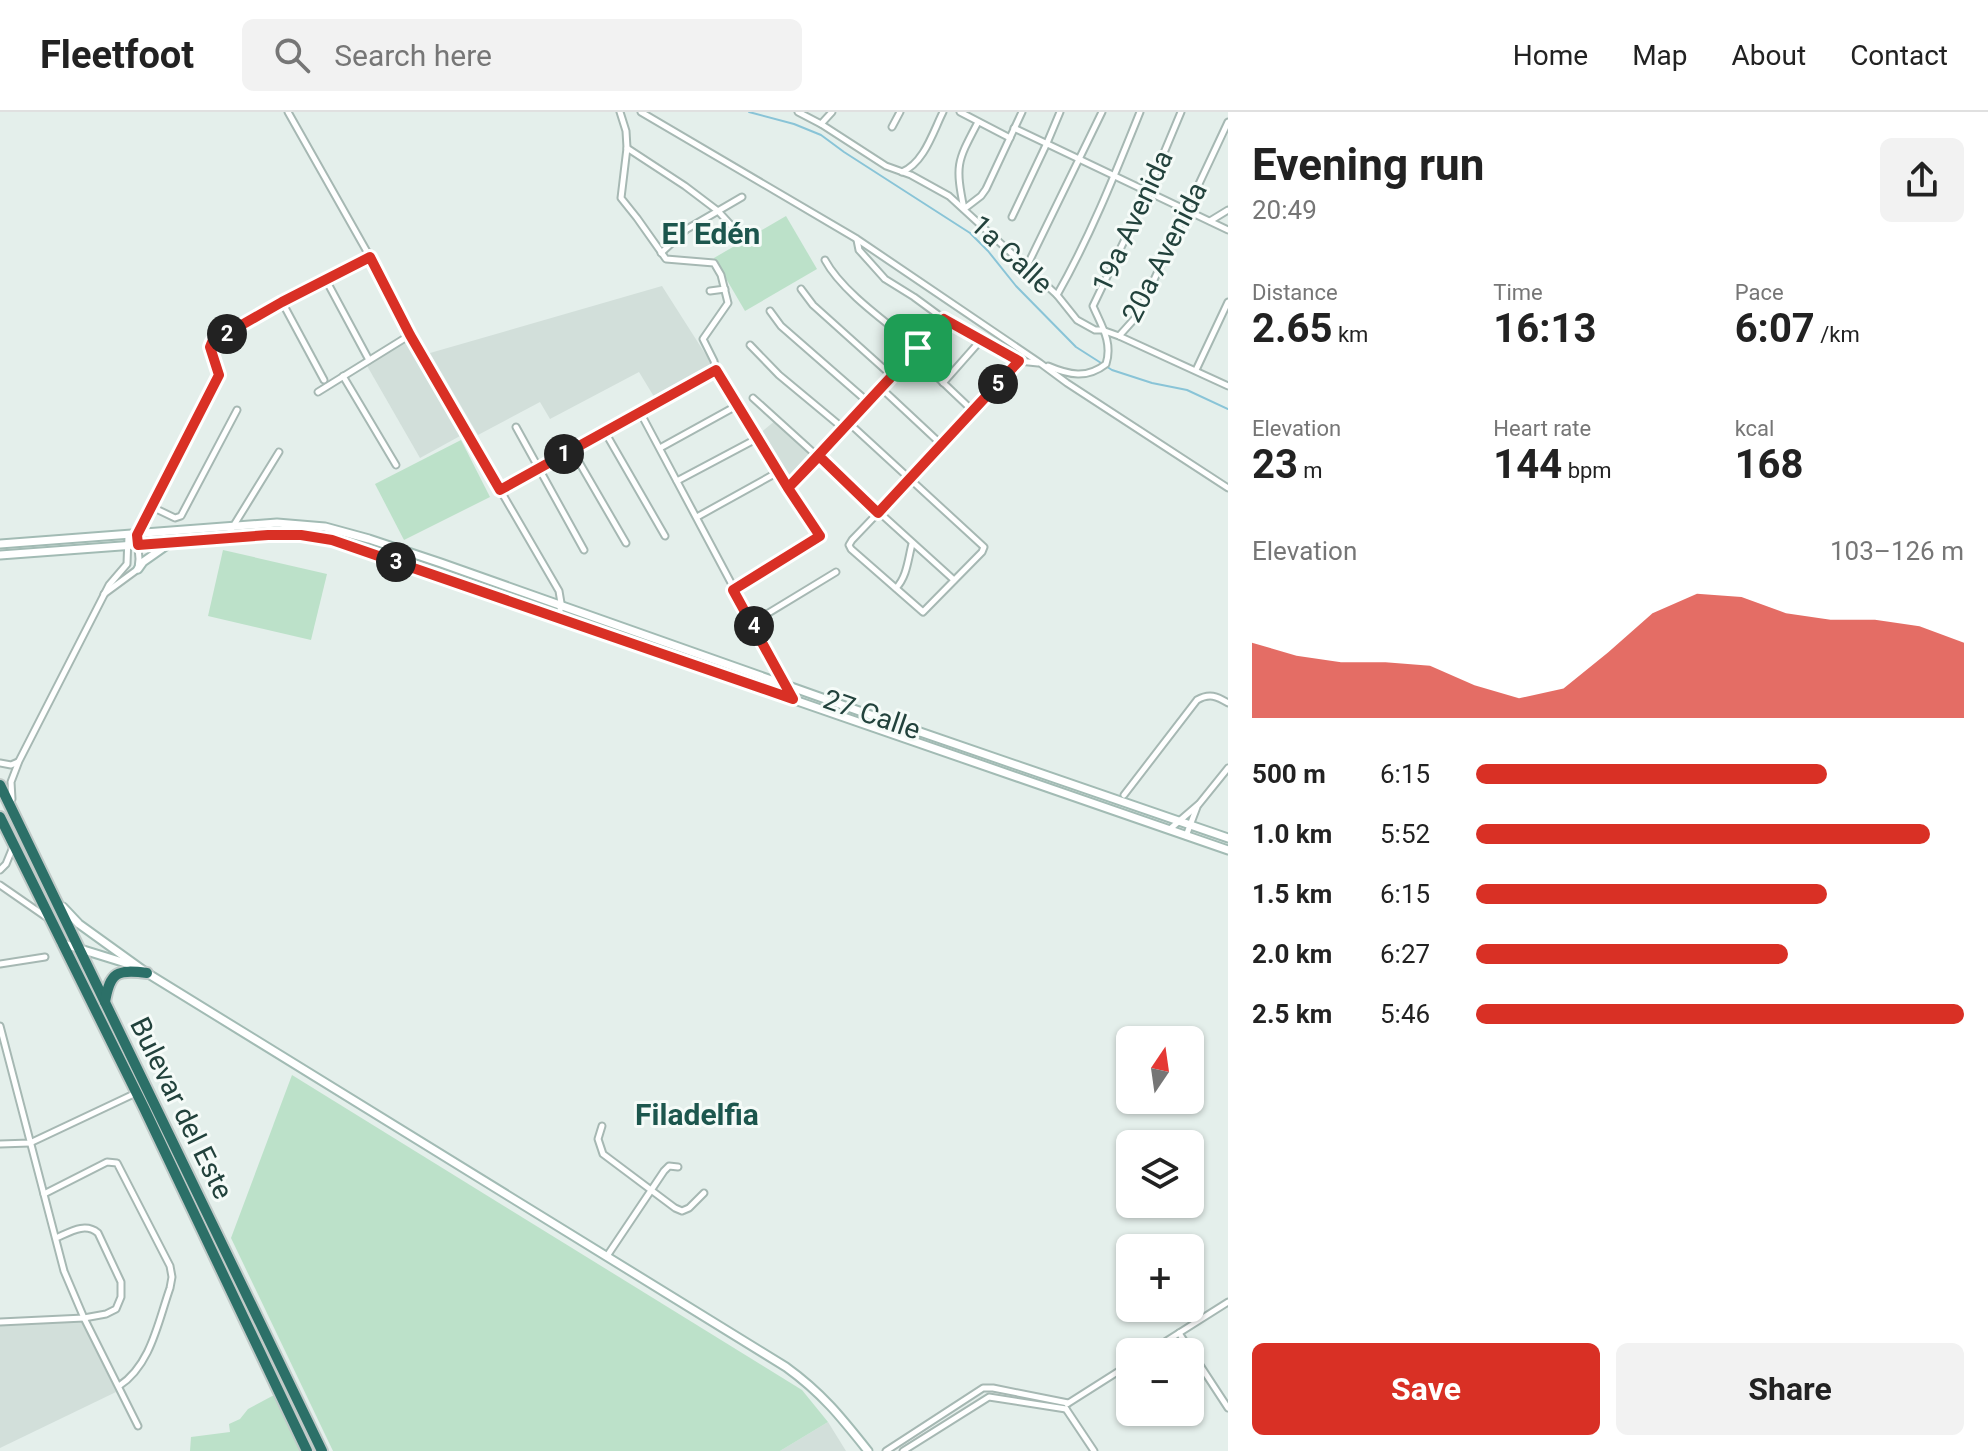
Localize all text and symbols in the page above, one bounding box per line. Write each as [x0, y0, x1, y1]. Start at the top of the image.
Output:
search box [242, 19, 802, 91]
text: Fleetfoot [40, 33, 194, 77]
icon: search [270, 33, 314, 77]
text: Search here [334, 38, 492, 73]
text: Home [1513, 39, 1588, 72]
text: Map [1632, 39, 1688, 72]
text: About [1732, 39, 1806, 72]
text: Contact [1850, 39, 1948, 72]
button: share [1880, 138, 1964, 222]
text: Evening run [1252, 139, 1484, 191]
street label: 19a Avenida [1085, 145, 1180, 297]
street label: 20a Avenida [1115, 177, 1214, 328]
text: 20:49 [1252, 195, 1317, 225]
street label: 1a Calle [964, 208, 1059, 300]
district label: El Edén [662, 216, 760, 251]
text: Distance [1252, 280, 1338, 305]
text: Time [1493, 280, 1543, 305]
text: Pace [1735, 280, 1784, 305]
text: 2.65 [1252, 305, 1332, 352]
text: 16:13 [1493, 305, 1596, 352]
text: 6:07 [1735, 305, 1815, 352]
pin: 2 [207, 314, 247, 354]
pin [884, 314, 952, 382]
text: 2 [221, 321, 233, 346]
text: km [1332, 322, 1368, 347]
text: /km [1815, 322, 1860, 347]
icon: arrive [896, 326, 940, 370]
pin: 5 [978, 364, 1018, 404]
text: 5 [992, 371, 1004, 396]
text: Elevation [1252, 416, 1341, 441]
text: Heart rate [1493, 416, 1591, 441]
text: kcal [1735, 416, 1774, 441]
pin: 1 [544, 434, 584, 474]
text: 1 [558, 441, 570, 466]
text: 23 [1252, 441, 1298, 488]
text: 144 [1493, 441, 1562, 488]
text: 168 [1735, 441, 1804, 488]
text: m [1298, 458, 1323, 483]
text: bpm [1562, 458, 1612, 483]
text: Elevation [1252, 536, 1357, 566]
text: 103–126 m [1830, 536, 1964, 566]
pin: 3 [376, 542, 416, 582]
text: 3 [390, 549, 402, 574]
pin: 4 [734, 606, 774, 646]
text: 4 [748, 613, 760, 638]
street label: 27 Calle [819, 683, 925, 746]
text: 500 m [1252, 759, 1326, 789]
text: 6:15 [1380, 759, 1430, 789]
text: 1.0 km [1252, 819, 1332, 849]
text: 5:52 [1380, 819, 1430, 849]
text: 1.5 km [1252, 879, 1332, 909]
text: 6:15 [1380, 879, 1430, 909]
text: 2.0 km [1252, 939, 1332, 969]
text: 6:27 [1380, 939, 1430, 969]
text: 2.5 km [1252, 999, 1332, 1029]
text: 5:46 [1380, 999, 1430, 1029]
street label: Bulevar del Este [123, 1012, 240, 1205]
north arrow [1116, 1026, 1204, 1114]
map controls [1116, 1026, 1204, 1426]
district label: Filadelfia [635, 1097, 759, 1132]
button: layers [1116, 1130, 1204, 1218]
button: + [1116, 1234, 1204, 1322]
button: − [1116, 1338, 1204, 1426]
button: Save [1252, 1343, 1600, 1435]
button: Share [1616, 1343, 1964, 1435]

